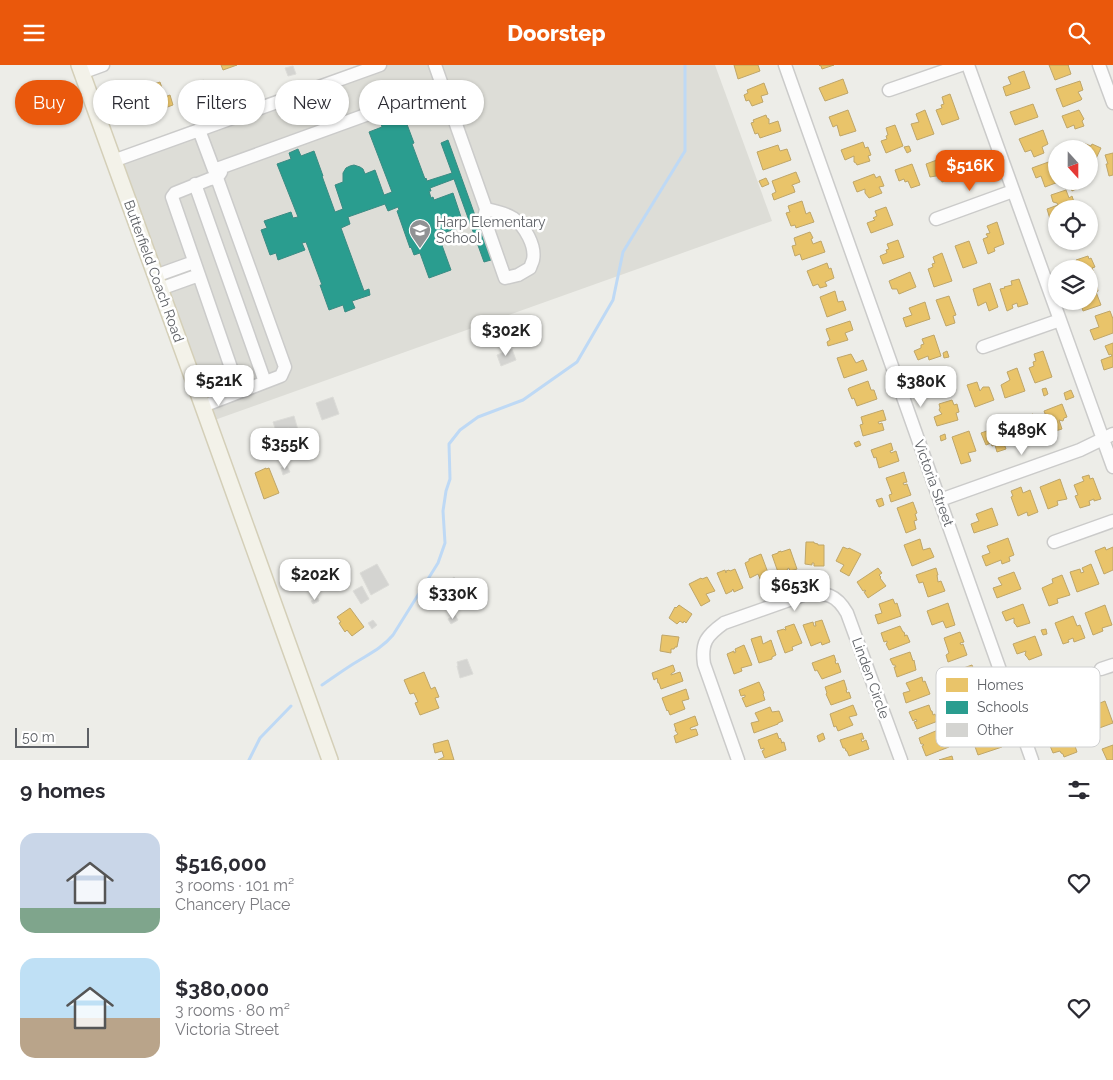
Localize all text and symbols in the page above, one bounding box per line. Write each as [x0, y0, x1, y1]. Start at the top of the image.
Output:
icon: menu [20, 19, 48, 47]
icon: search [1065, 19, 1093, 47]
text: Doorstep [507, 20, 606, 46]
chip: Buy [15, 80, 83, 125]
chip: Rent [93, 80, 168, 125]
chip: Filters [178, 80, 265, 125]
chip: New [275, 80, 349, 125]
chip: Apartment [359, 80, 484, 125]
north arrow [1048, 140, 1098, 190]
map controls [1048, 140, 1098, 310]
pin: $516K [935, 149, 1005, 192]
text: $516K [946, 156, 994, 175]
street label: Butterfield Coach Road [121, 198, 187, 344]
button: locate [1048, 200, 1098, 250]
place label: Harp Elementary School [436, 214, 546, 246]
school or university icon: Harp Elementary School [408, 218, 432, 249]
button: layers [1048, 260, 1098, 310]
pin: $302K [471, 315, 541, 357]
text: $302K [482, 321, 530, 340]
pin: $521K [184, 365, 254, 407]
pin: $380K [886, 365, 956, 408]
text: $521K [196, 371, 242, 390]
text: $380K [896, 372, 946, 391]
pin: $489K [987, 413, 1057, 456]
text: $489K [997, 420, 1047, 439]
pin: $355K [250, 427, 320, 470]
text: $355K [261, 434, 309, 453]
street label: Victoria Street [911, 437, 957, 529]
pin: $202K [280, 559, 350, 601]
text: $202K [291, 565, 339, 584]
pin: $653K [760, 569, 830, 612]
text: $653K [771, 576, 819, 595]
pin: $330K [418, 577, 488, 620]
text: $330K [429, 584, 477, 603]
street label: Linden Circle [849, 635, 893, 721]
legend [936, 667, 1100, 747]
text: Homes [977, 677, 1024, 693]
text: Schools [977, 699, 1029, 715]
text: Other [977, 722, 1014, 738]
scale bar [15, 725, 89, 748]
text: 50 m [22, 729, 55, 745]
icon: filters [1065, 776, 1093, 804]
text: 9 homes [20, 778, 105, 803]
text: $516,000 [175, 851, 267, 876]
icon: home [60, 853, 120, 913]
icon: heart [1065, 869, 1093, 897]
text: 3 rooms · 101 m² [175, 876, 294, 895]
text: Chancery Place [175, 895, 291, 914]
text: $380,000 [175, 976, 269, 1001]
icon: home [60, 978, 120, 1038]
icon: heart [1065, 994, 1093, 1022]
text: 3 rooms · 80 m² [175, 1001, 290, 1020]
text: Victoria Street [175, 1020, 279, 1039]

